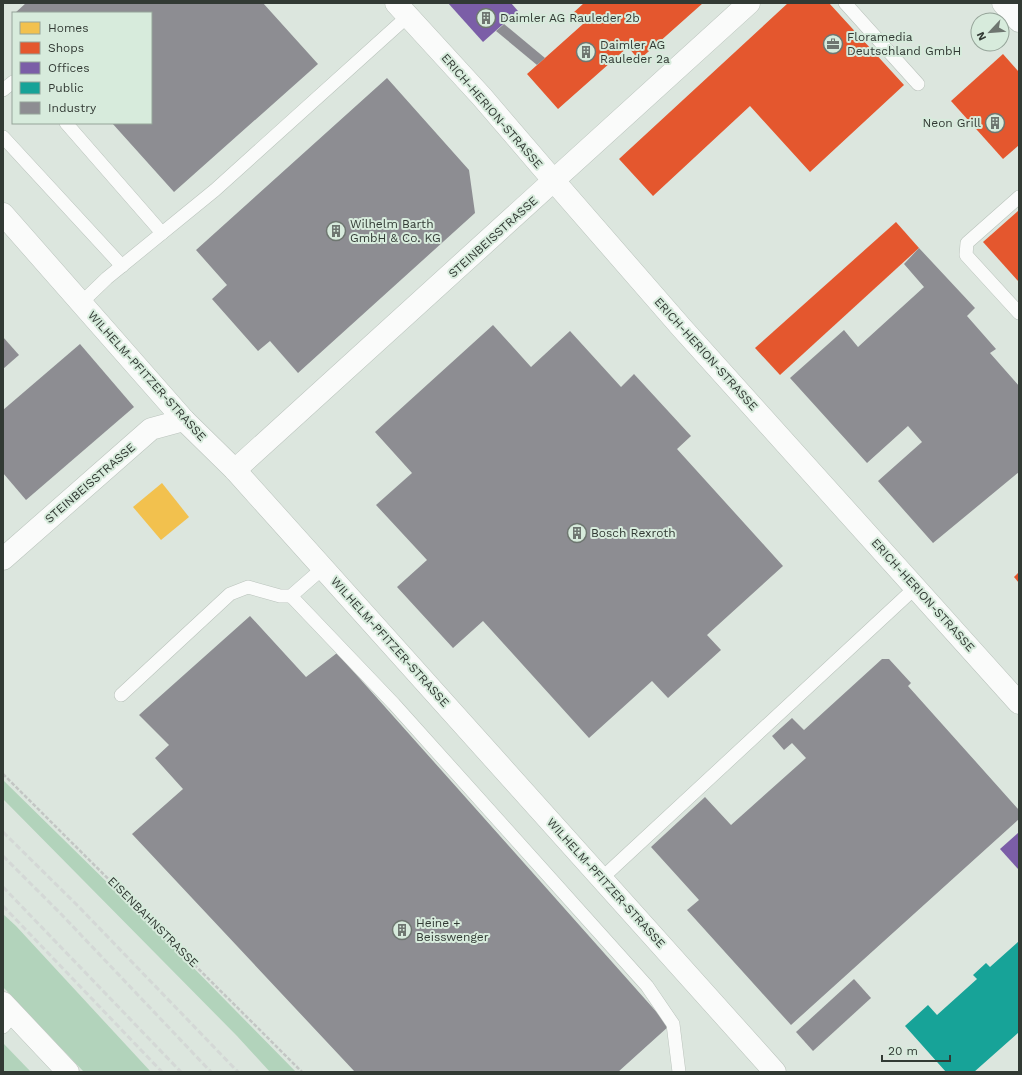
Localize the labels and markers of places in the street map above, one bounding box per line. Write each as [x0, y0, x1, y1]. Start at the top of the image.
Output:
building icon: Daimler AG Rauleder 2b [475, 7, 497, 29]
place label: Daimler AG Rauleder 2b [500, 11, 640, 25]
place label: Floramedia Deutschland GmbH [847, 30, 961, 58]
office icon: Floramedia Deutschland GmbH [822, 33, 844, 55]
place label: Daimler AG Rauleder 2a [600, 38, 670, 66]
building icon: Daimler AG Rauleder 2a [575, 41, 597, 63]
building icon: Neon Grill [984, 112, 1006, 134]
place label: Neon Grill [923, 116, 981, 130]
place label: Wilhelm Barth GmbH & Co. KG [350, 217, 441, 245]
building icon: Wilhelm Barth GmbH & Co. KG [325, 220, 347, 242]
building icon: Bosch Rexroth [566, 522, 588, 544]
place label: Bosch Rexroth [591, 526, 676, 540]
place label: Heine + Beisswenger [416, 916, 489, 944]
building icon: Heine + Beisswenger [391, 919, 413, 941]

